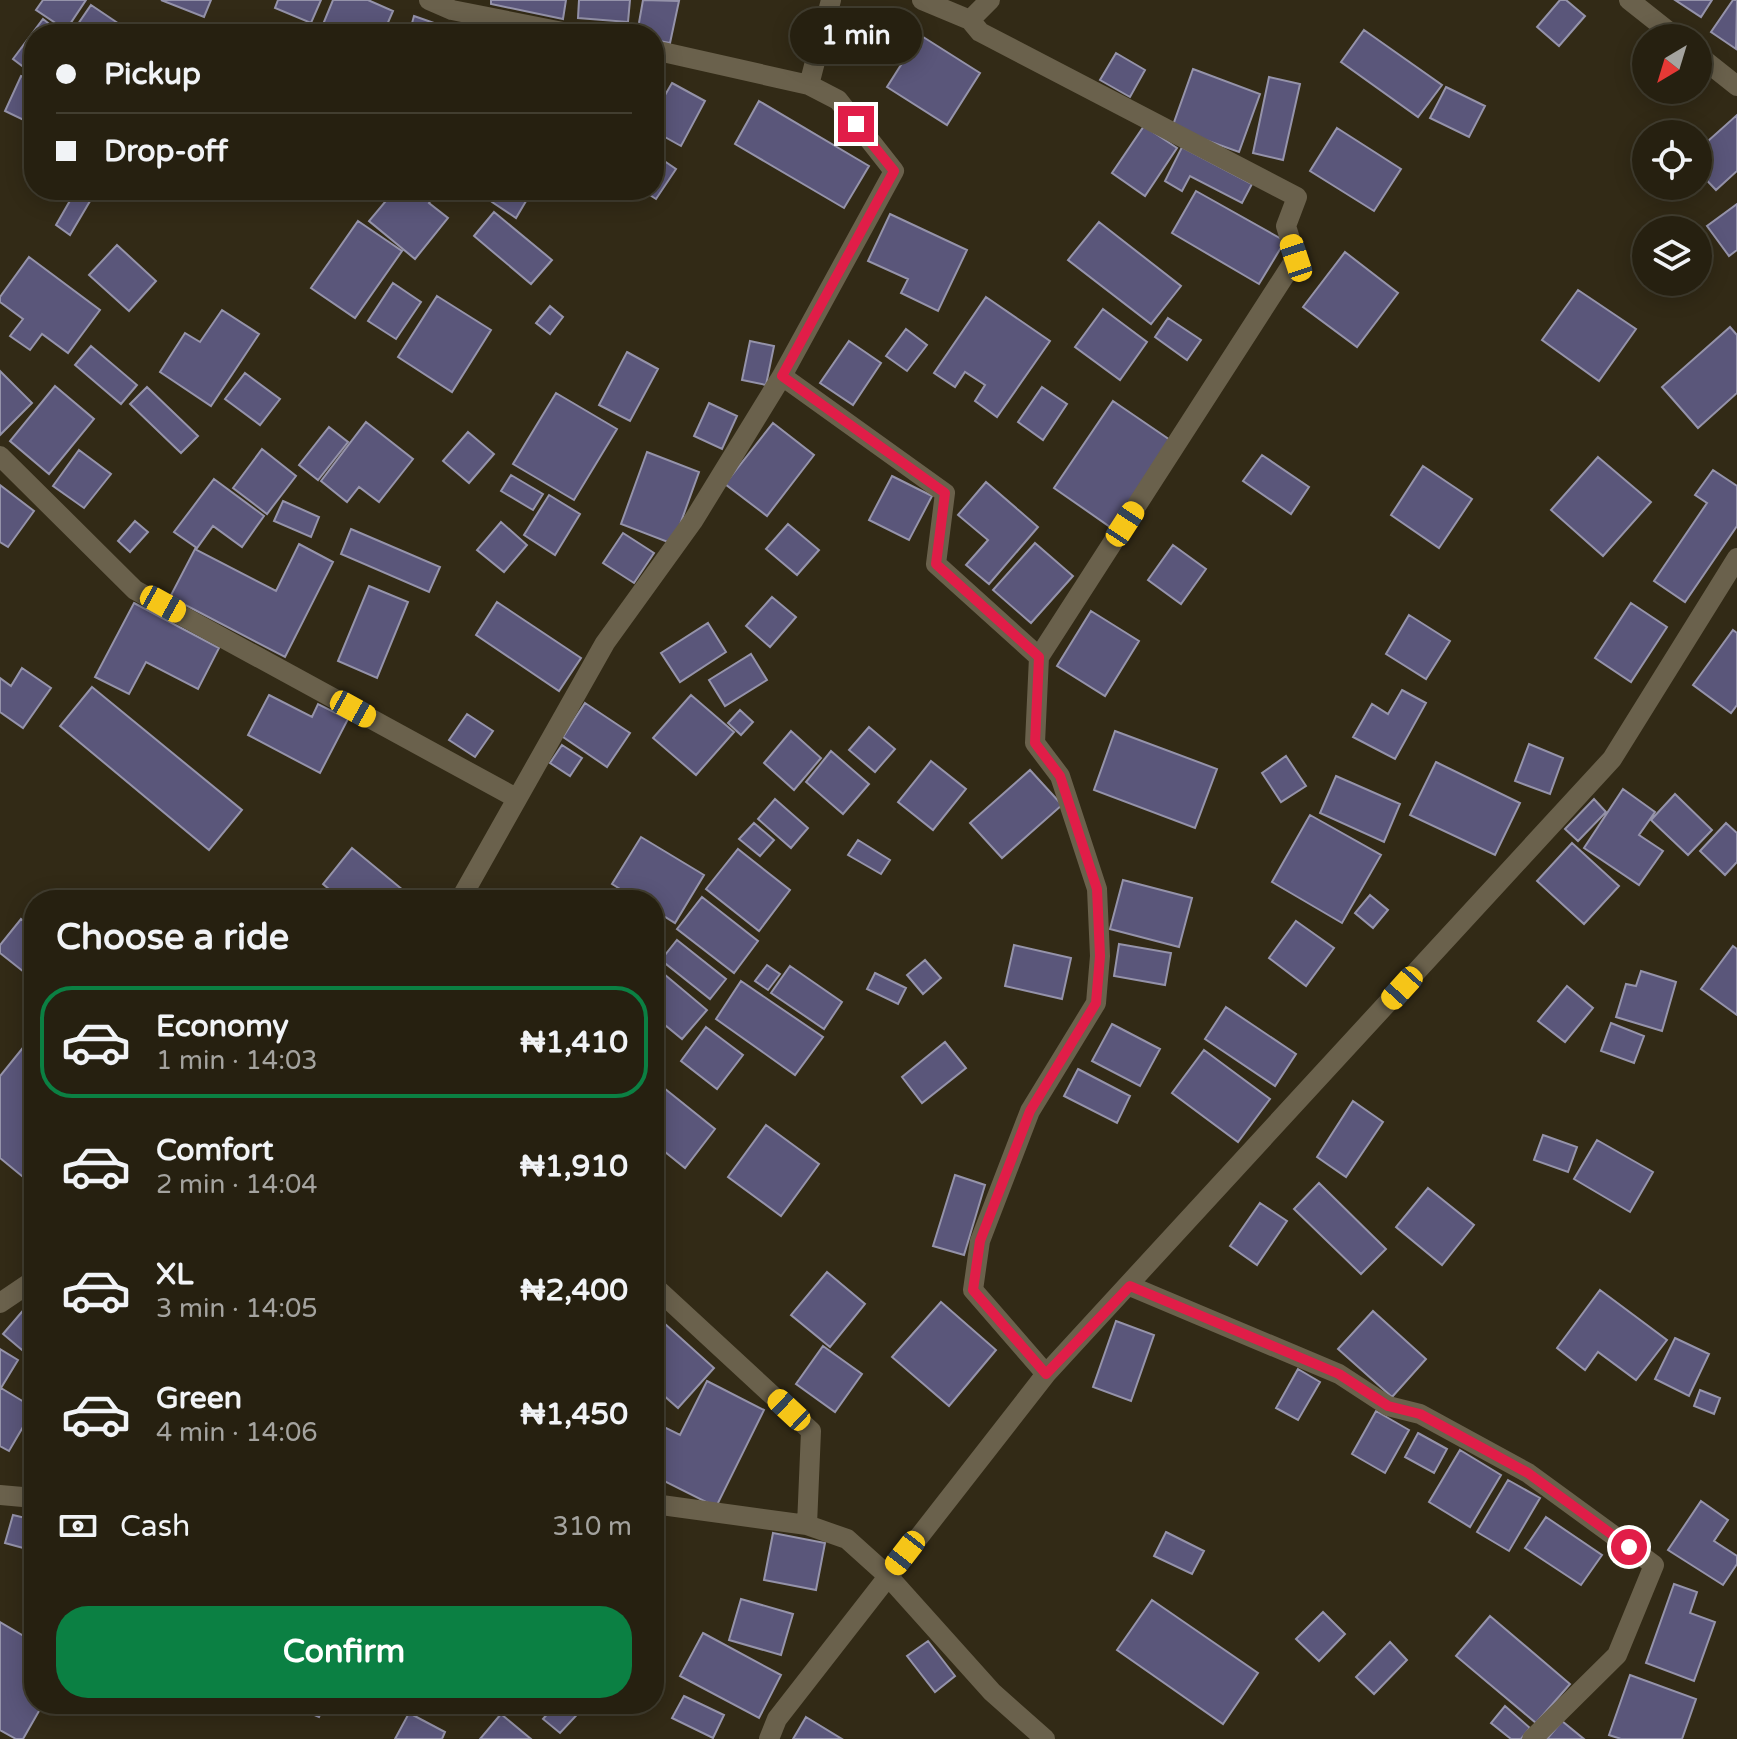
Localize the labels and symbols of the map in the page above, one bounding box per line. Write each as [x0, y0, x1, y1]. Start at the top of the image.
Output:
callout: 1 min [790, 8, 922, 64]
north arrow [1632, 24, 1712, 104]
route end [838, 106, 874, 142]
car [1277, 231, 1315, 285]
car [1102, 497, 1148, 551]
car [136, 582, 190, 626]
car [326, 687, 380, 731]
car [1377, 962, 1427, 1014]
car [763, 1385, 815, 1435]
car [881, 1527, 929, 1579]
route start [1611, 1529, 1647, 1565]

